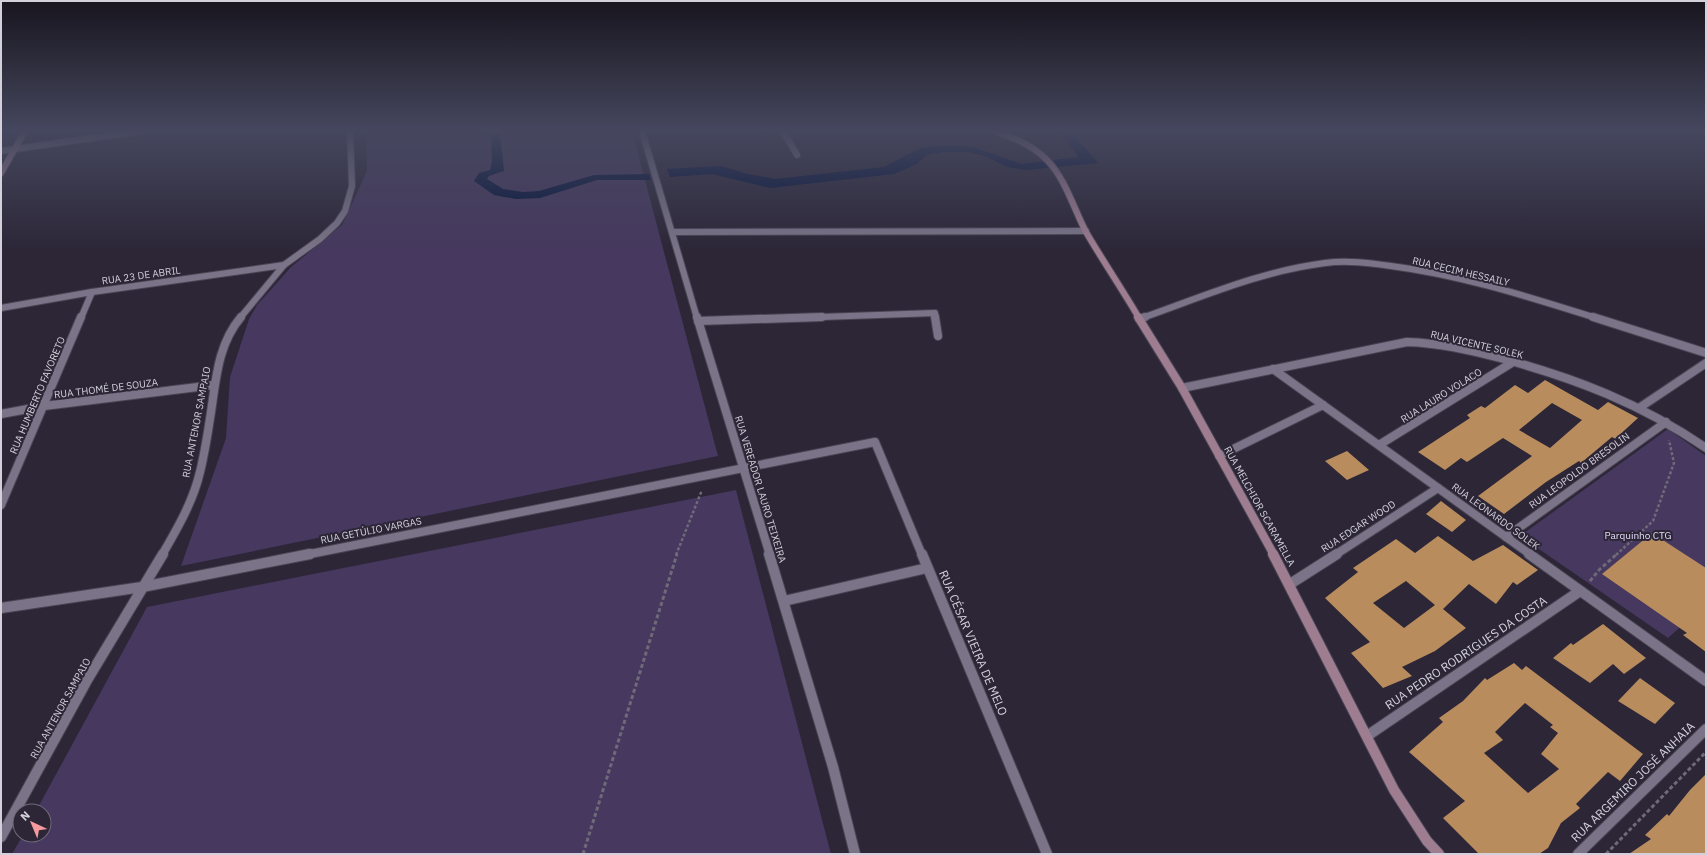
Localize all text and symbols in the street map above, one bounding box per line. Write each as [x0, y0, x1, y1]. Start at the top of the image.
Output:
street label: RUA CECIM HESSAILY [1411, 254, 1511, 289]
street label: RUA 23 DE ABRIL [101, 264, 181, 287]
street label: RUA VICENTE SOLEK [1429, 327, 1525, 362]
street label: RUA HUMBERTO FAVORETO [7, 335, 68, 456]
street label: RUA ANTENOR SAMPAIO [179, 365, 214, 479]
street label: RUA LAURO VOLACO [1398, 365, 1484, 426]
street label: RUA THOMÉ DE SOUZA [53, 376, 159, 401]
street label: RUA VEREADOR LAURO TEIXEIRA [732, 414, 789, 565]
street label: RUA LEOPOLDO BRESOLIN [1526, 429, 1632, 511]
street label: RUA MELCHIOR SCARAMELLA [1221, 444, 1298, 569]
street label: RUA LEONARDO SOLEK [1449, 480, 1543, 553]
street label: RUA EDGAR WOOD [1319, 497, 1398, 555]
street label: RUA GETÚLIO VARGAS [319, 514, 423, 547]
park label: Parquinho CTG [1605, 529, 1671, 542]
street label: RUA CÉSAR VIEIRA DE MELO [936, 568, 1011, 718]
street label: RUA PEDRO RODRIGUES DA COSTA [1382, 593, 1550, 712]
street label: RUA ANTENOR SAMPAIO [27, 656, 94, 761]
street label: RUA ARGEMIRO JOSÉ ANHAIA [1568, 718, 1698, 845]
north arrow [12, 803, 52, 843]
text: N [17, 808, 33, 824]

